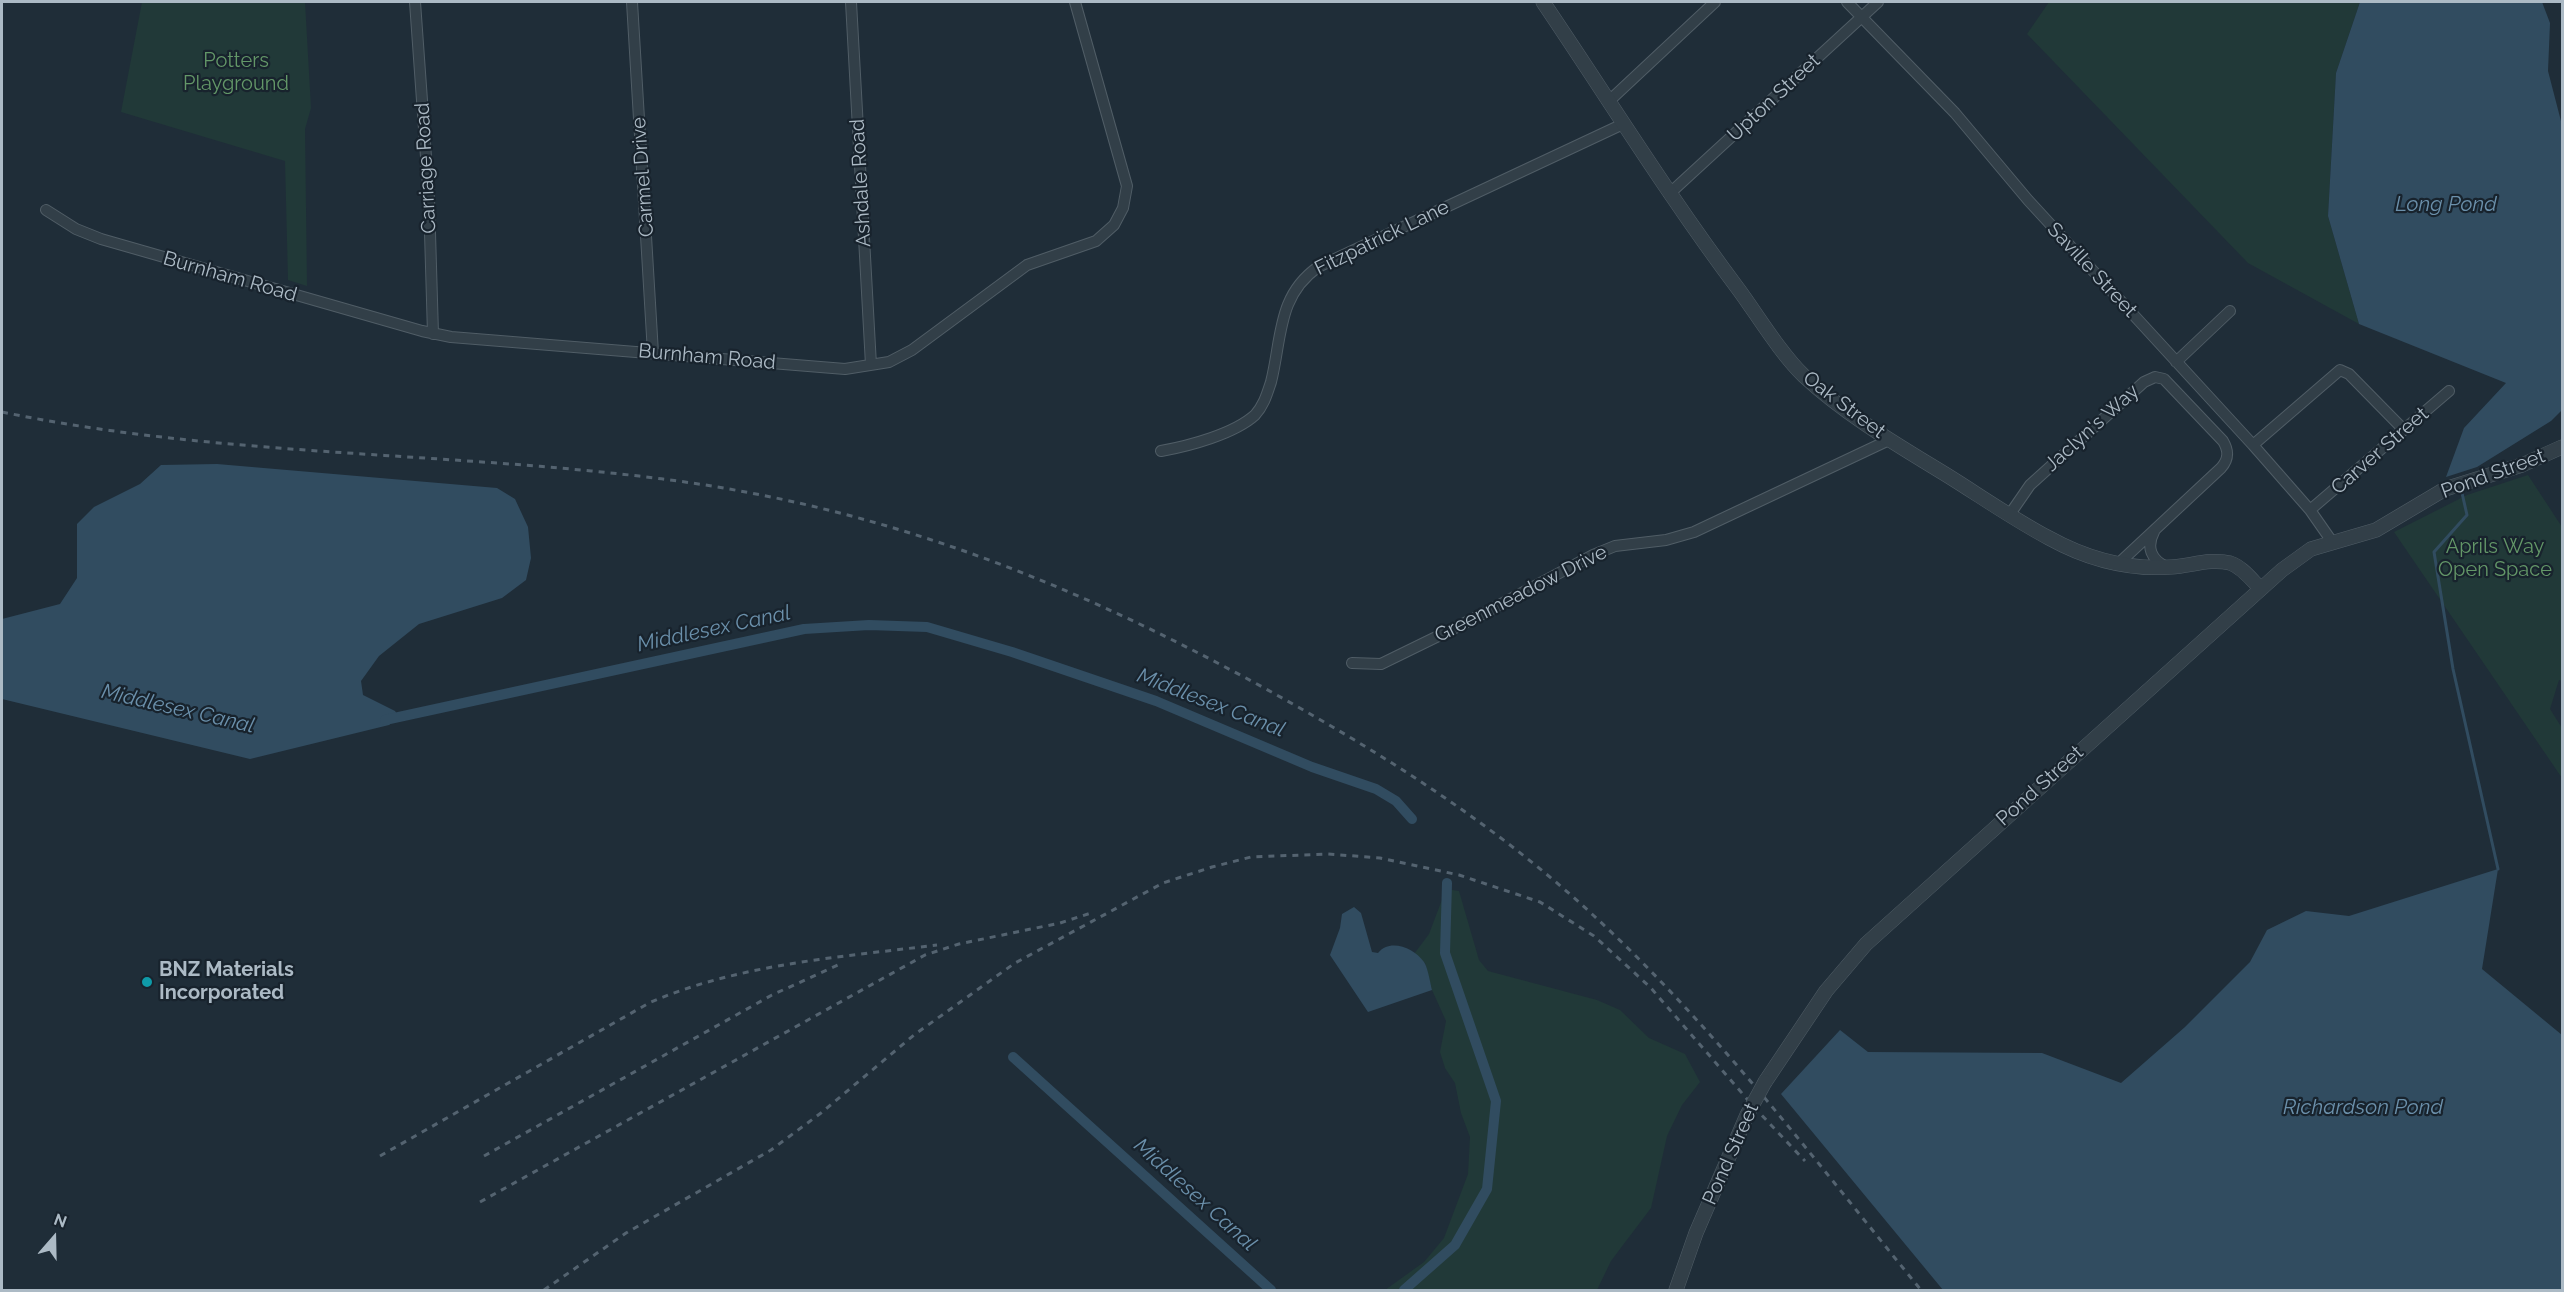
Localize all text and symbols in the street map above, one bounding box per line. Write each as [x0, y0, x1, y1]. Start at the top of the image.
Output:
park label: Potters Playground [183, 49, 289, 96]
street label: Upton Street [1723, 49, 1825, 147]
street label: Carriage Road [411, 102, 441, 234]
street label: Carmel Drive [627, 116, 659, 238]
street label: Ashdale Road [846, 118, 876, 248]
water label: Long Pond [2395, 192, 2497, 218]
street label: Fitzpatrick Lane [1311, 195, 1453, 281]
street label: Saville Street [2042, 218, 2142, 322]
street label: Burnham Road [160, 246, 300, 308]
street label: Burnham Road [637, 339, 777, 375]
street label: Oak Street [1798, 366, 1890, 444]
street label: Jaclyn's Way [2040, 379, 2144, 477]
street label: Carver Street [2326, 402, 2434, 500]
street label: Pond Street [2438, 444, 2548, 504]
park label: Aprils Way Open Space [2438, 535, 2552, 582]
street label: Greenmeadow Drive [1431, 540, 1611, 648]
water label: Middlesex Canal [635, 600, 793, 658]
water label: Middlesex Canal [1133, 663, 1289, 743]
water label: Middlesex Canal [99, 679, 257, 739]
street label: Pond Street [1992, 741, 2088, 831]
place label: BNZ Materials Incorporated [159, 958, 294, 1005]
marker: BNZ Materials Incorporated [140, 975, 154, 989]
water label: Richardson Pond [2283, 1095, 2443, 1121]
street label: Pond Street [1698, 1099, 1764, 1209]
water label: Middlesex Canal [1128, 1133, 1262, 1257]
north arrow [24, 1208, 84, 1268]
text: N [51, 1210, 69, 1232]

